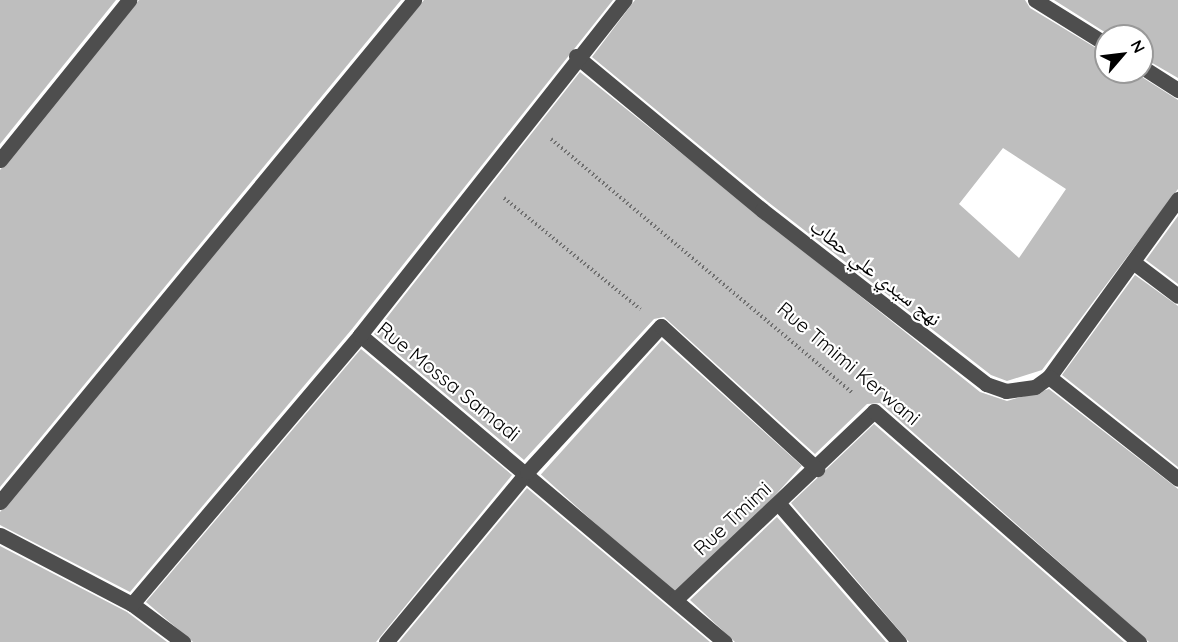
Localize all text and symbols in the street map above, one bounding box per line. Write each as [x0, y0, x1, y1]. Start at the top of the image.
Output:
north arrow [1094, 24, 1154, 84]
text: N [1127, 37, 1150, 56]
street label: نهج سيدي علي حطاب [806, 213, 946, 331]
street label: Rue Tmimi Kerwani [773, 296, 925, 430]
street label: Rue Mossa Samadi [373, 316, 525, 446]
street label: Rue Tmimi [688, 476, 776, 560]

